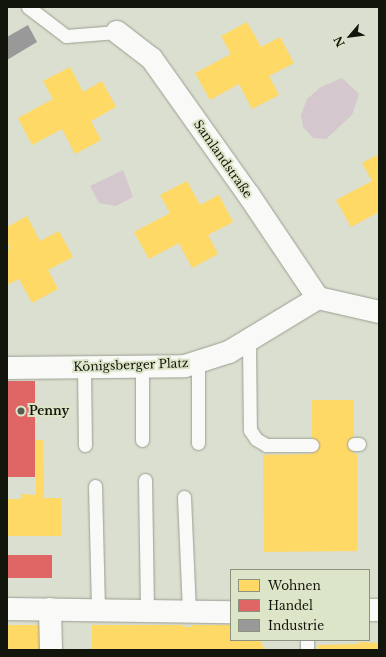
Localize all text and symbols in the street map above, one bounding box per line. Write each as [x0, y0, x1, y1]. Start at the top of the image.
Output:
north arrow [330, 16, 370, 56]
text: N [331, 34, 348, 49]
street label: Samlandstraße [191, 117, 255, 201]
street label: Königsberger Platz [73, 356, 189, 374]
place label: Penny [29, 404, 69, 418]
marker: Penny [16, 406, 26, 416]
legend [230, 569, 370, 641]
text: Wohnen [268, 578, 321, 593]
text: Handel [268, 598, 313, 613]
text: Industrie [268, 618, 324, 633]

